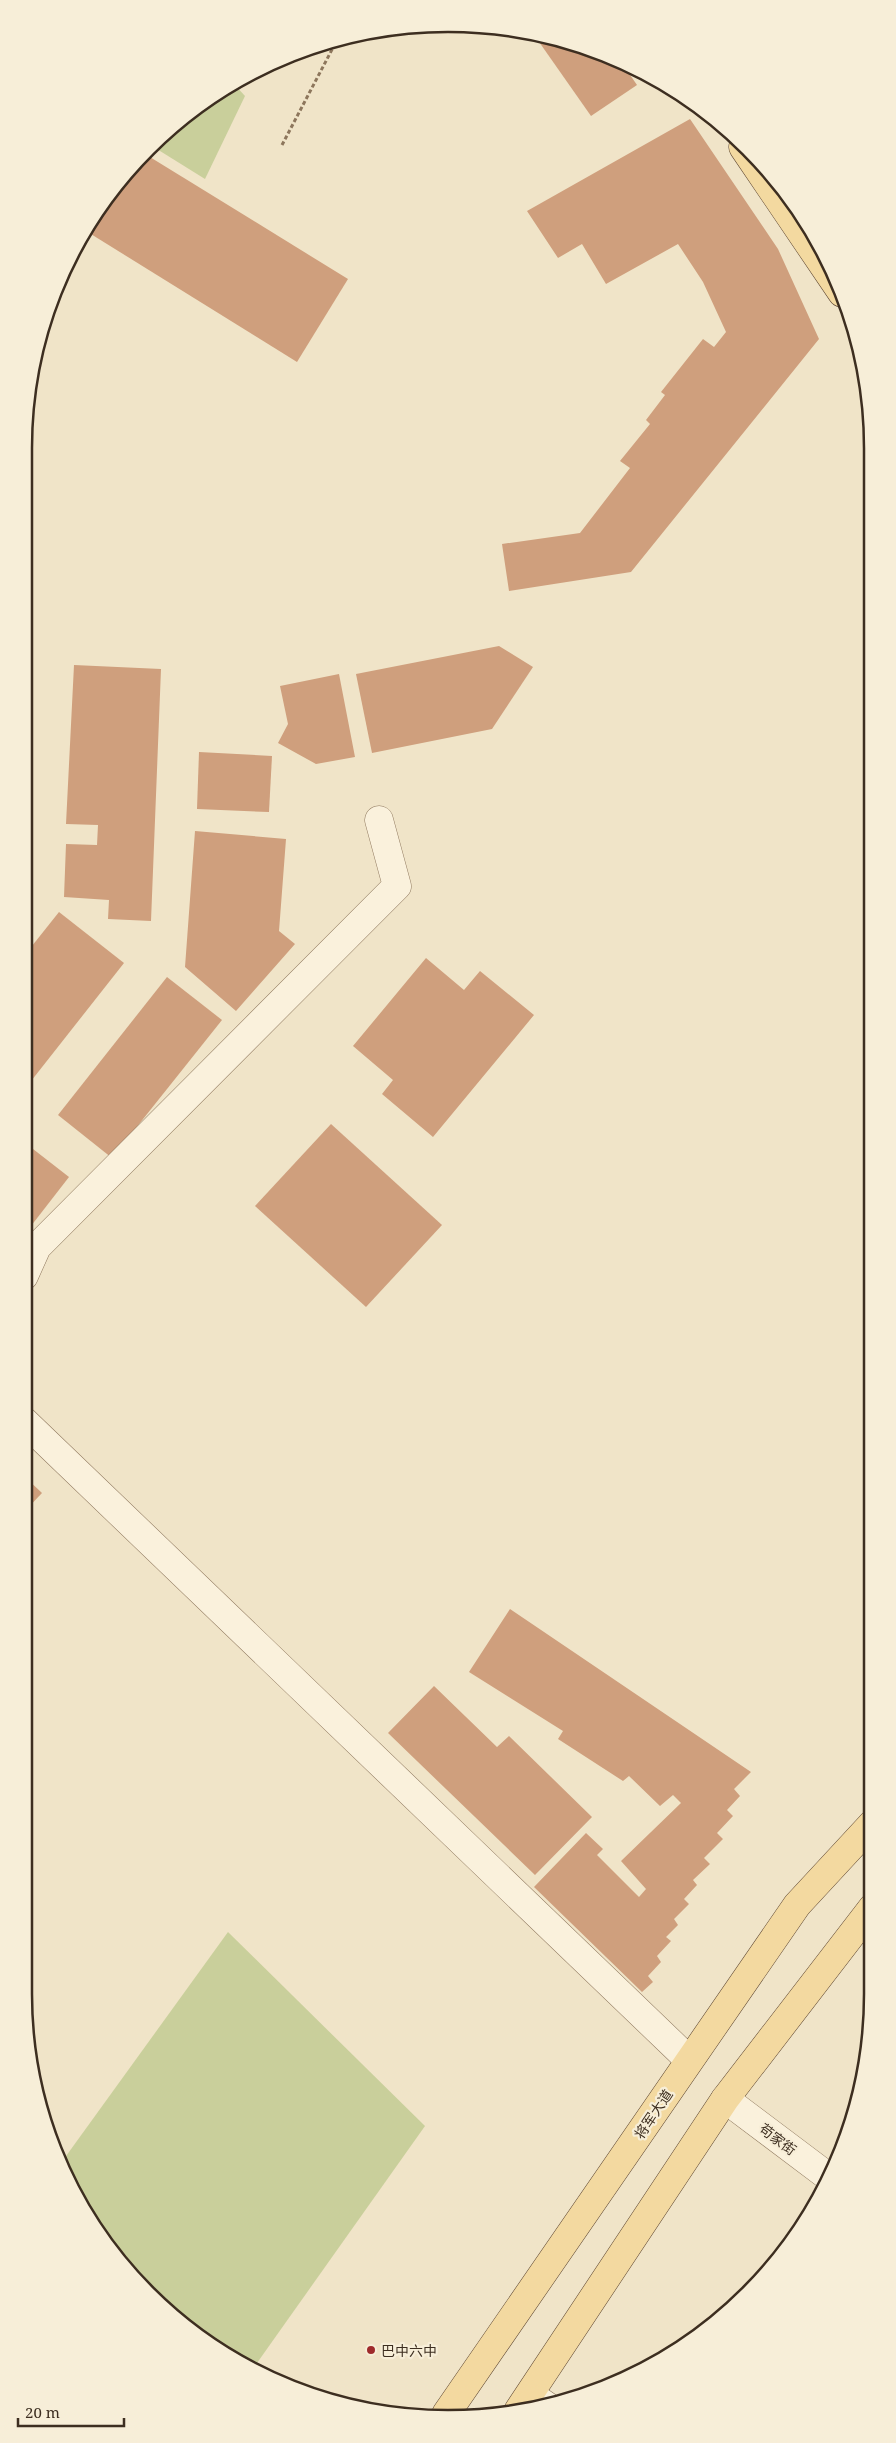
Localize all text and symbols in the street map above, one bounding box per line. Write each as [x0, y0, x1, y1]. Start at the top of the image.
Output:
street label: 将军大道 [629, 2085, 677, 2143]
street label: 苟家街 [756, 2119, 800, 2159]
place label: 巴中六中 [381, 2341, 437, 2360]
marker: 巴中六中 [365, 2344, 377, 2356]
scale bar [18, 2396, 124, 2428]
text: 20 m [25, 2402, 60, 2422]

